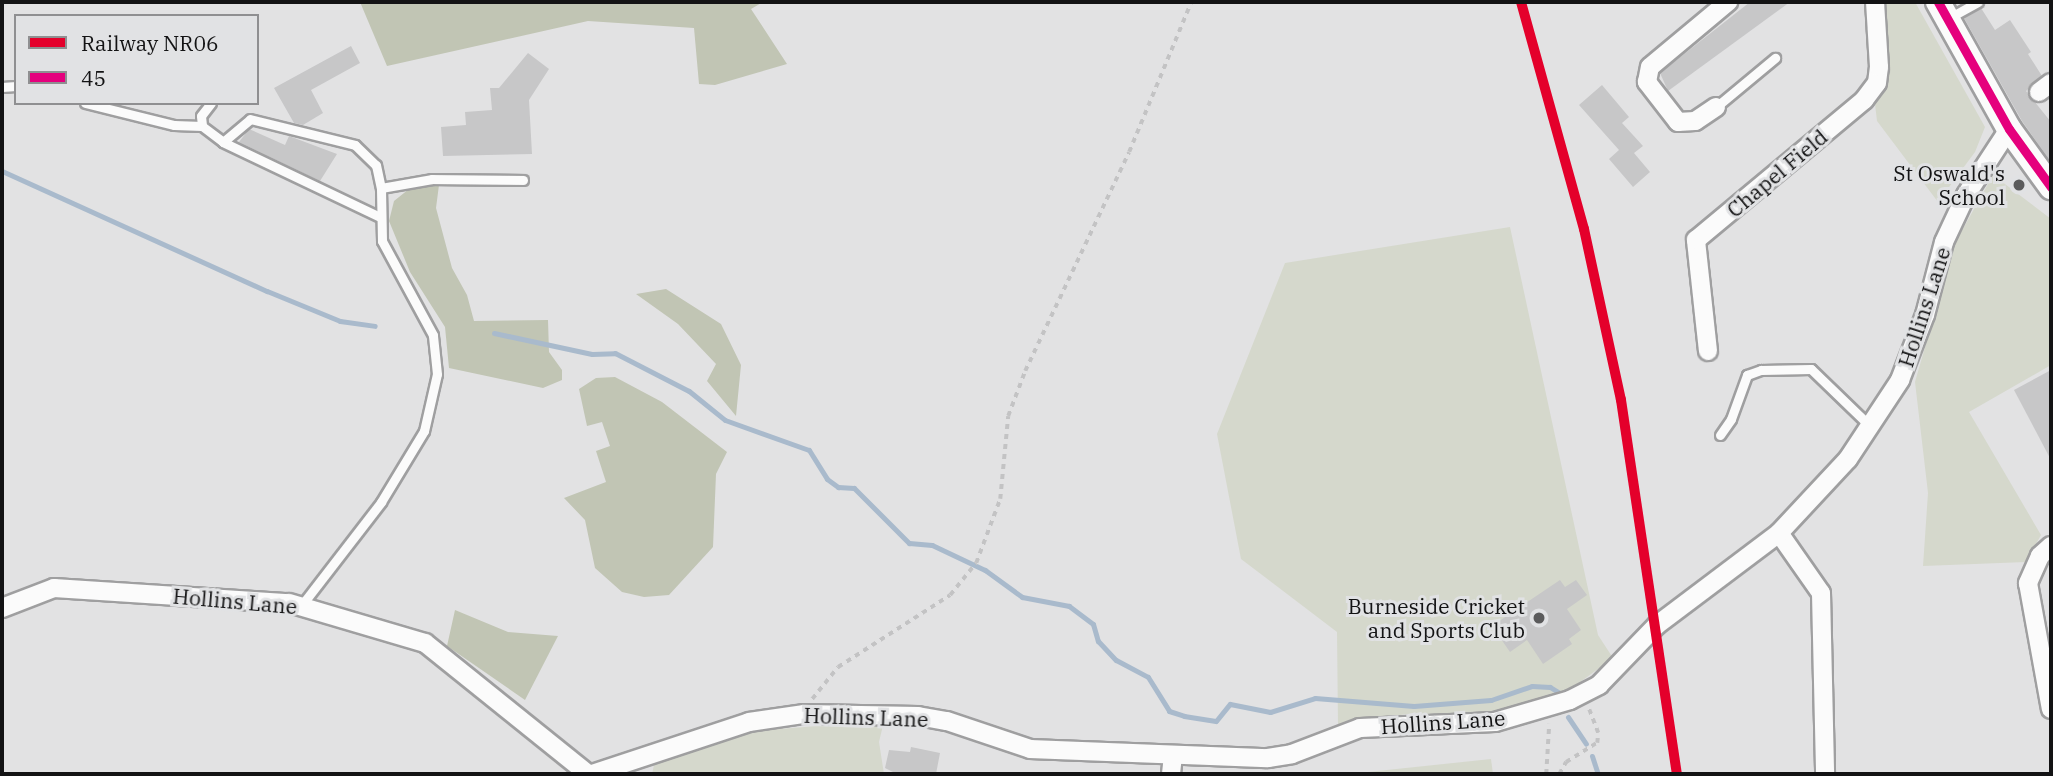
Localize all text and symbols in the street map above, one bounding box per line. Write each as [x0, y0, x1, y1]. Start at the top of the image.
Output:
legend [14, 14, 259, 105]
text: Railway NR06 [81, 29, 219, 57]
text: 45 [81, 64, 106, 92]
street label: Chapel Field [1722, 124, 1832, 222]
place label: St Oswald's School [1893, 160, 2005, 210]
marker: St Oswald's School [2011, 177, 2027, 193]
street label: Hollins Lane [1893, 244, 1955, 370]
street label: Hollins Lane [172, 583, 298, 619]
place label: Burneside Cricket and Sports Club [1348, 593, 1525, 643]
marker: Burneside Cricket and Sports Club [1531, 610, 1547, 626]
street label: Hollins Lane [803, 702, 929, 732]
street label: Hollins Lane [1380, 705, 1506, 739]

